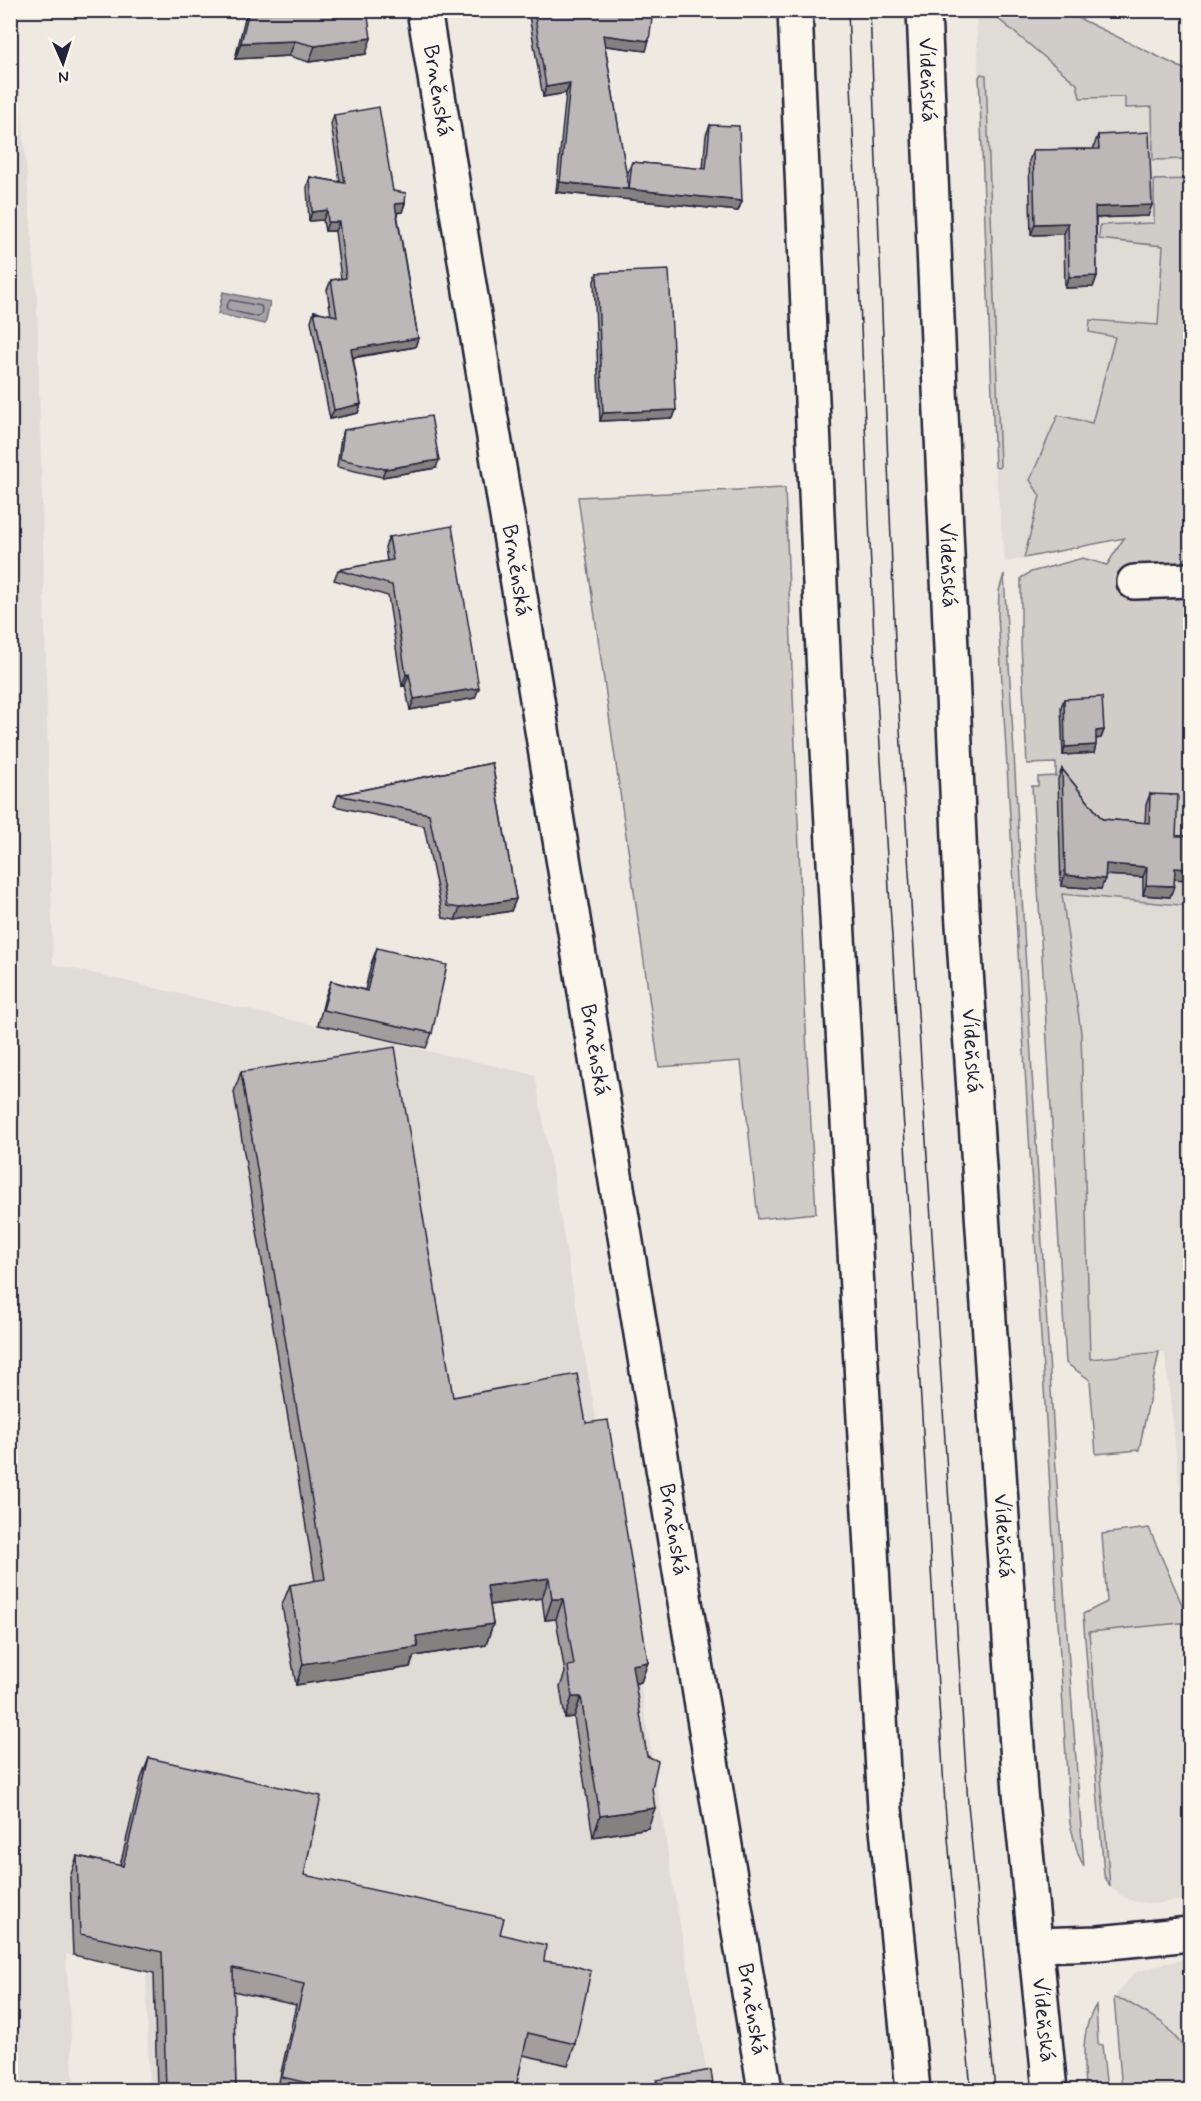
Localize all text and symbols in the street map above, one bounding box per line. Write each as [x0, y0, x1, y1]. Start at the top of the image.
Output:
north arrow [33, 33, 93, 93]
street label: Vídeňská [911, 37, 943, 123]
street label: Brněnská [416, 43, 459, 139]
text: N [58, 66, 70, 87]
street label: Brněnská [495, 522, 537, 619]
street label: Vídeňská [932, 523, 963, 609]
street label: Brněnská [573, 1002, 616, 1098]
street label: Vídeňská [955, 1008, 988, 1094]
street label: Brněnská [652, 1482, 694, 1578]
street label: Vídeňská [986, 1493, 1020, 1579]
street label: Brněnská [730, 1961, 773, 2057]
street label: Vídeňská [1025, 1977, 1061, 2064]

